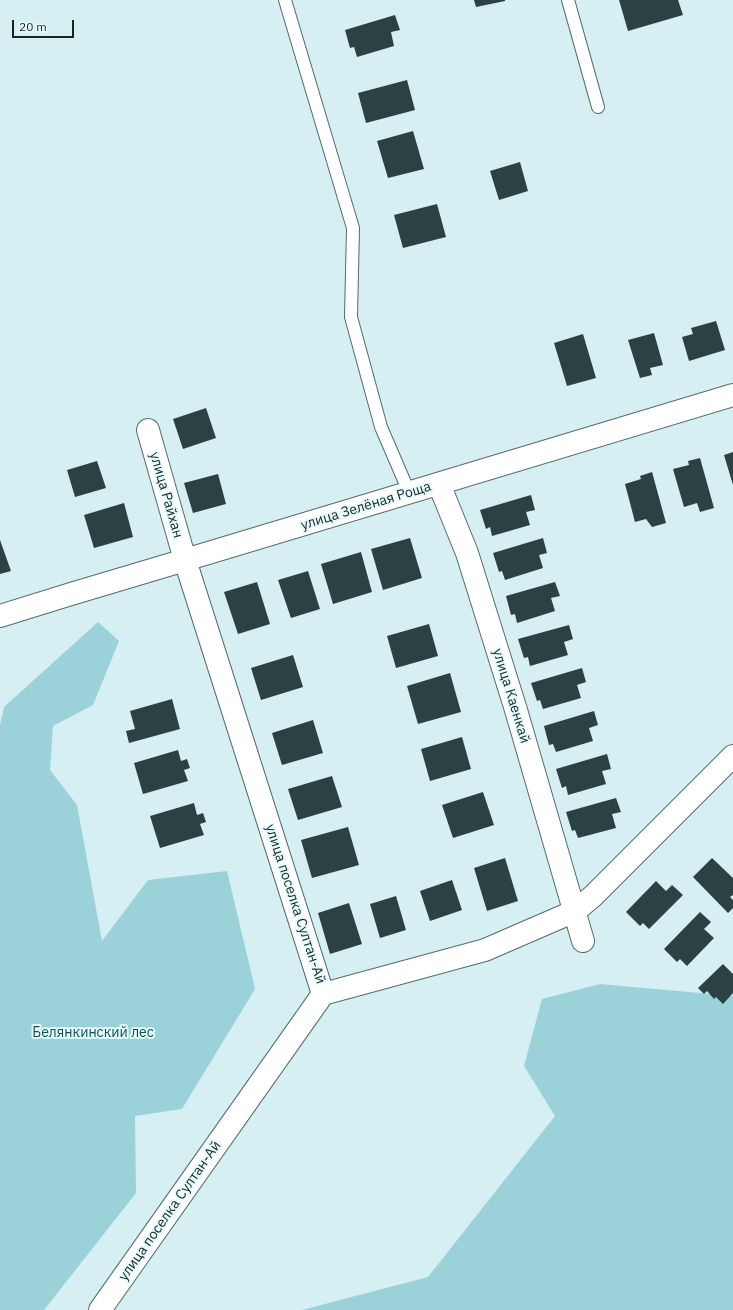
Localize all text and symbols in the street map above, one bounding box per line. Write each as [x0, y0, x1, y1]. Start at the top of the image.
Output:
scale bar [14, 12, 76, 38]
text: 20 m [19, 19, 47, 34]
street label: улица Райхан [146, 450, 186, 540]
street label: улица Зелёная Роща [299, 478, 433, 534]
street label: улица Каенкай [489, 647, 533, 745]
street label: улица поселка Султан-Ай [261, 822, 329, 986]
park label: Белянкинский лес [32, 1025, 154, 1041]
street label: улица поселка Султан-Ай [115, 1138, 225, 1284]

